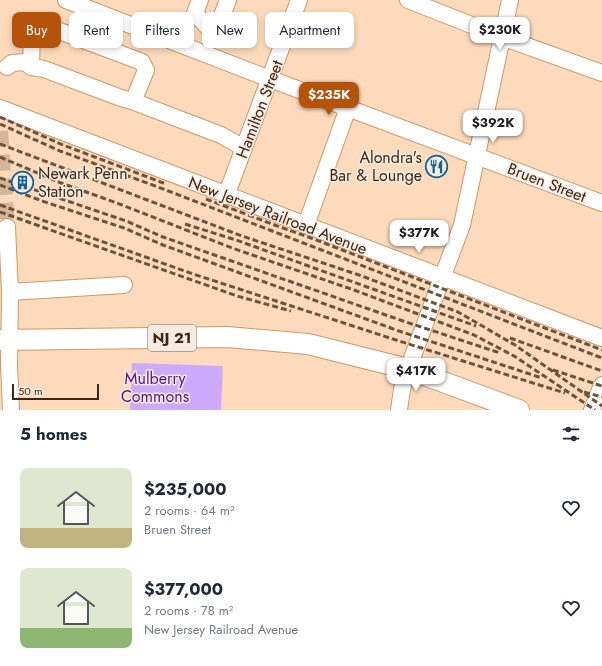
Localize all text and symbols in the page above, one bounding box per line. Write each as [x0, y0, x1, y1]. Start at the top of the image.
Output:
chip: Buy [12, 12, 61, 48]
chip: Rent [69, 12, 123, 48]
chip: Filters [131, 12, 194, 48]
chip: New [202, 12, 257, 48]
chip: Apartment [265, 12, 354, 48]
pin: $230K [472, 17, 528, 51]
text: $230K [479, 20, 521, 39]
street label: Hamilton Street [230, 57, 289, 162]
pin: $235K [301, 82, 357, 116]
text: $235K [308, 85, 350, 104]
pin: $392K [465, 110, 521, 144]
text: $392K [472, 113, 514, 132]
place label: Alondra's Bar & Lounge [329, 146, 422, 187]
restaurant icon: Alondra's Bar & Lounge [424, 153, 450, 179]
street label: Bruen Street [504, 157, 590, 208]
place label: Newark Penn Station [38, 162, 128, 203]
building icon: Newark Penn Station [10, 169, 36, 195]
street label: New Jersey Railroad Avenue [185, 171, 371, 260]
pin: $377K [391, 220, 447, 254]
text: $377K [399, 223, 439, 242]
road number: NJ 21 [148, 325, 196, 351]
pin: $417K [388, 358, 444, 392]
text: $417K [396, 361, 436, 380]
park label: Mulberry Commons [121, 367, 189, 408]
scale bar [12, 382, 99, 401]
text: 50 m [18, 383, 43, 399]
text: 5 homes [20, 422, 87, 446]
icon: filters [560, 423, 582, 445]
text: $235,000 [144, 477, 227, 501]
icon: home [52, 484, 100, 532]
icon: heart [560, 497, 582, 519]
text: 2 rooms · 64 m² [144, 501, 234, 520]
text: Bruen Street [144, 520, 211, 539]
text: $377,000 [144, 577, 223, 601]
icon: home [52, 584, 100, 632]
icon: heart [560, 597, 582, 619]
text: 2 rooms · 78 m² [144, 601, 233, 620]
text: New Jersey Railroad Avenue [144, 620, 298, 639]

